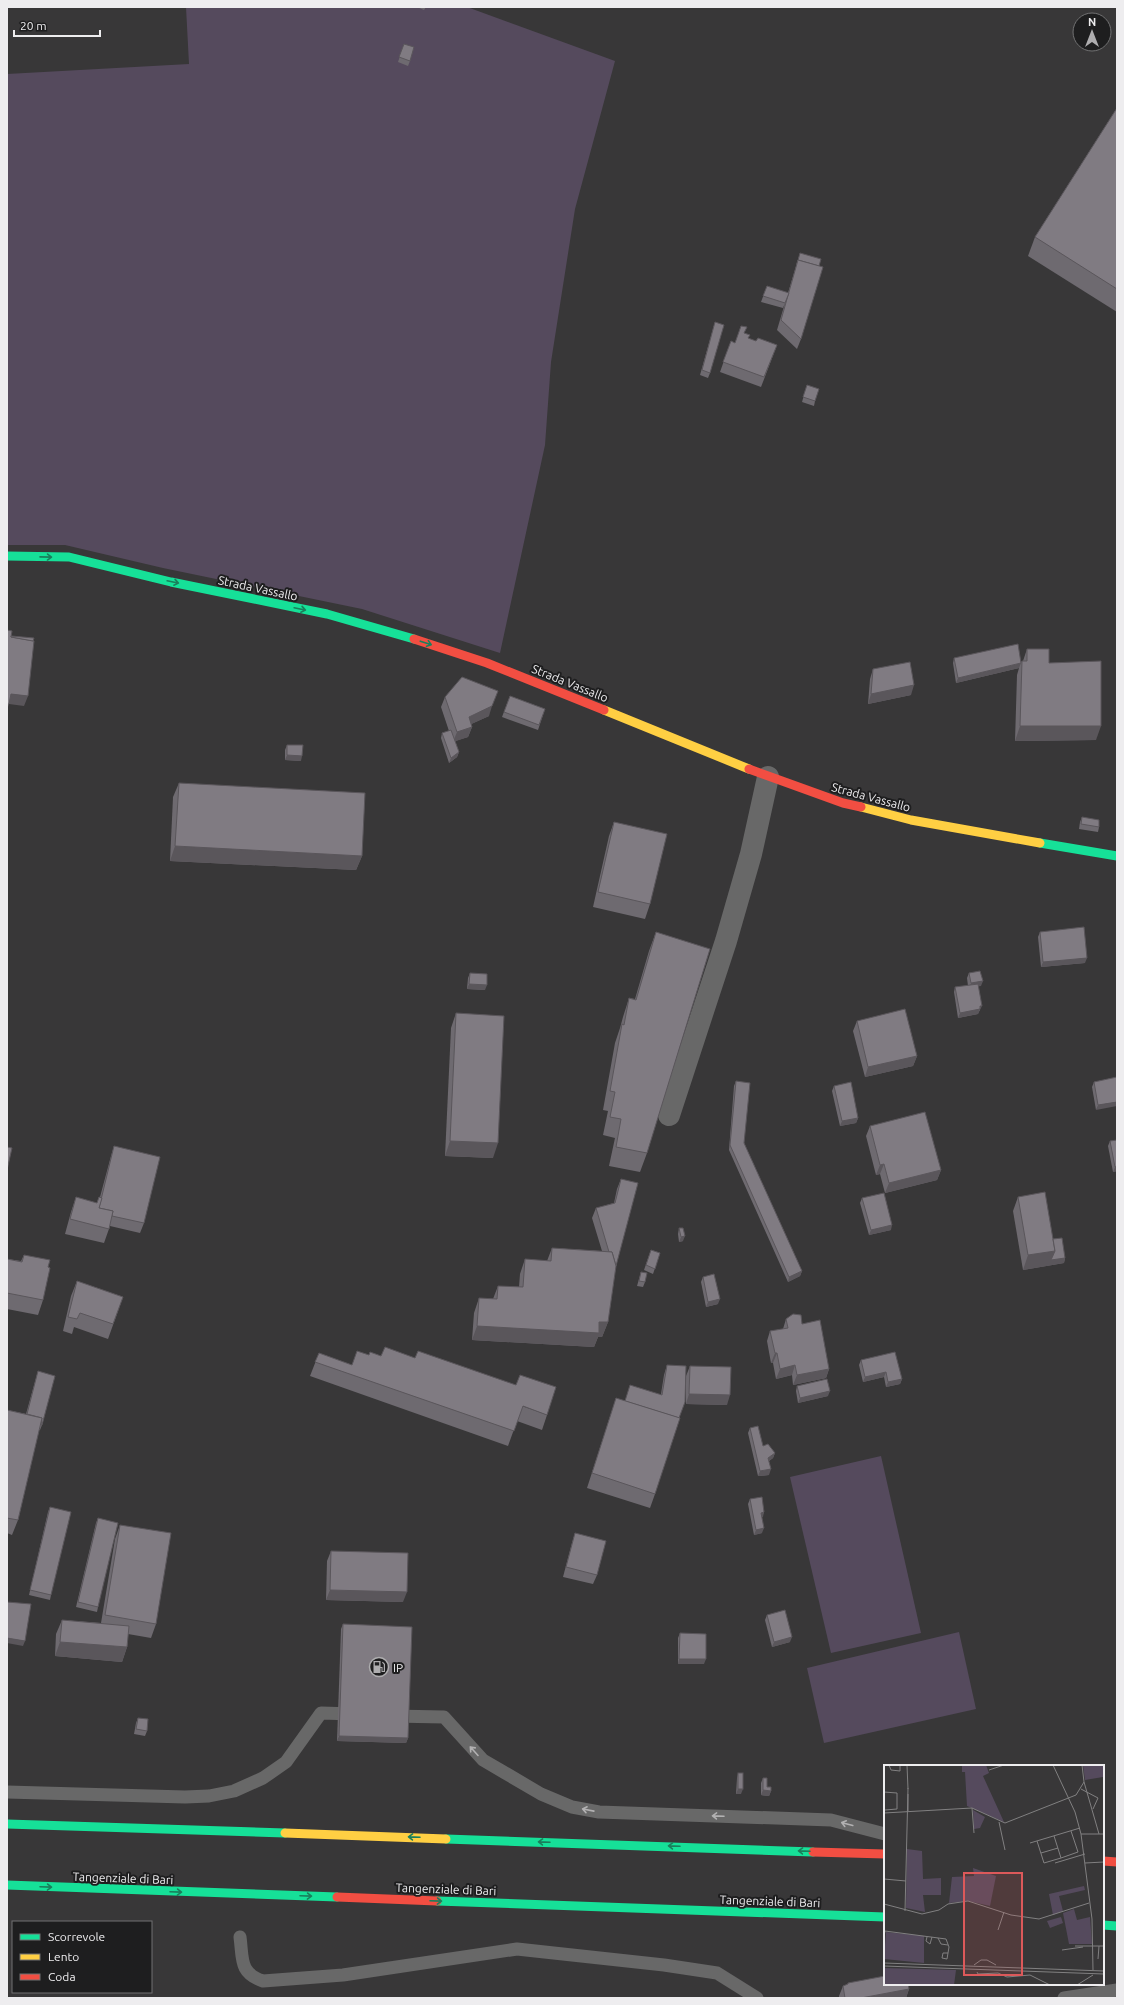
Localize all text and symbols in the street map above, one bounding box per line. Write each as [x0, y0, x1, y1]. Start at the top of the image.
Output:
scale bar [14, 12, 100, 38]
north arrow [1072, 12, 1112, 52]
text: N [1088, 16, 1096, 28]
text: 20 m [20, 19, 47, 32]
one-way arrow [39, 553, 52, 560]
street label: Strada Vassallo [217, 573, 299, 603]
one-way arrow [166, 579, 179, 587]
one-way arrow [293, 605, 306, 613]
one-way arrow [419, 639, 431, 647]
street label: Strada Vassallo [530, 662, 610, 704]
street label: Strada Vassallo [830, 780, 912, 814]
fuel station icon: IP [368, 1656, 390, 1678]
place label: IP [393, 1661, 403, 1674]
one-way arrow [469, 1746, 479, 1756]
inset map [884, 1765, 1104, 1985]
one-way arrow [582, 1806, 595, 1814]
one-way arrow [712, 1813, 725, 1820]
one-way arrow [841, 1820, 854, 1828]
one-way arrow [408, 1834, 421, 1841]
one-way arrow [538, 1838, 551, 1846]
one-way arrow [668, 1843, 681, 1850]
one-way arrow [798, 1847, 811, 1855]
street label: Tangenziale di Bari [72, 1870, 174, 1886]
street label: Tangenziale di Bari [395, 1881, 497, 1897]
one-way arrow [39, 1883, 52, 1891]
one-way arrow [169, 1888, 182, 1895]
one-way arrow [299, 1893, 312, 1900]
street label: Tangenziale di Bari [719, 1893, 821, 1909]
one-way arrow [429, 1897, 442, 1905]
legend [12, 1921, 152, 1993]
text: Scorrevole [48, 1930, 105, 1943]
text: Lento [48, 1950, 79, 1963]
text: Coda [48, 1970, 76, 1983]

